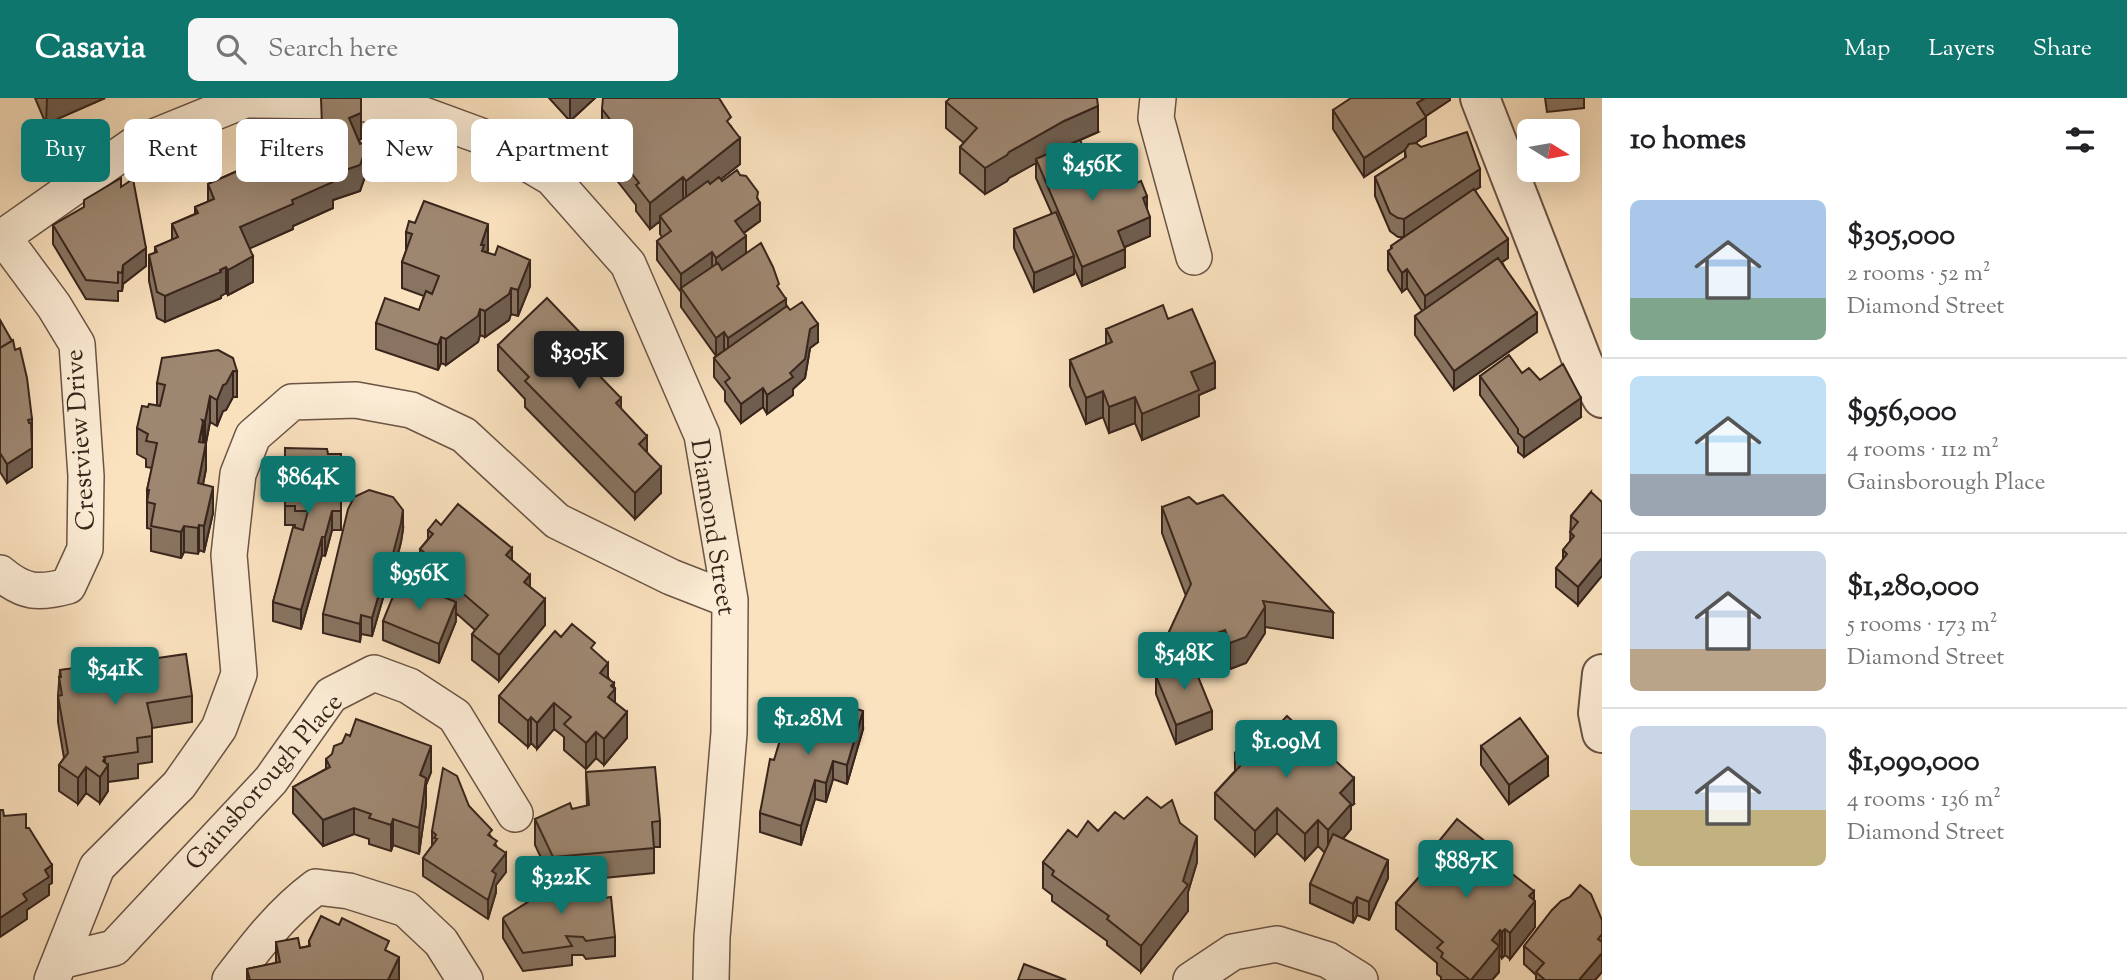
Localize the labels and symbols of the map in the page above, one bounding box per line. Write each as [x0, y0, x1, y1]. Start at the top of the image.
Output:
north arrow [1517, 119, 1580, 182]
pin: $456K [1043, 144, 1141, 203]
pin: $305K [530, 331, 628, 391]
street label: Crestview Drive [57, 348, 106, 532]
street label: Diamond Street [679, 437, 744, 618]
pin: $864K [259, 456, 357, 516]
pin: $956K [370, 552, 468, 612]
pin: $548K [1135, 632, 1233, 692]
pin: $541K [66, 648, 164, 707]
street label: Gainsborough Place [177, 686, 352, 879]
pin: $1.28M [751, 698, 865, 757]
pin: $1.09M [1229, 720, 1343, 780]
pin: $887K [1417, 840, 1515, 900]
pin: $322K [512, 856, 610, 916]

